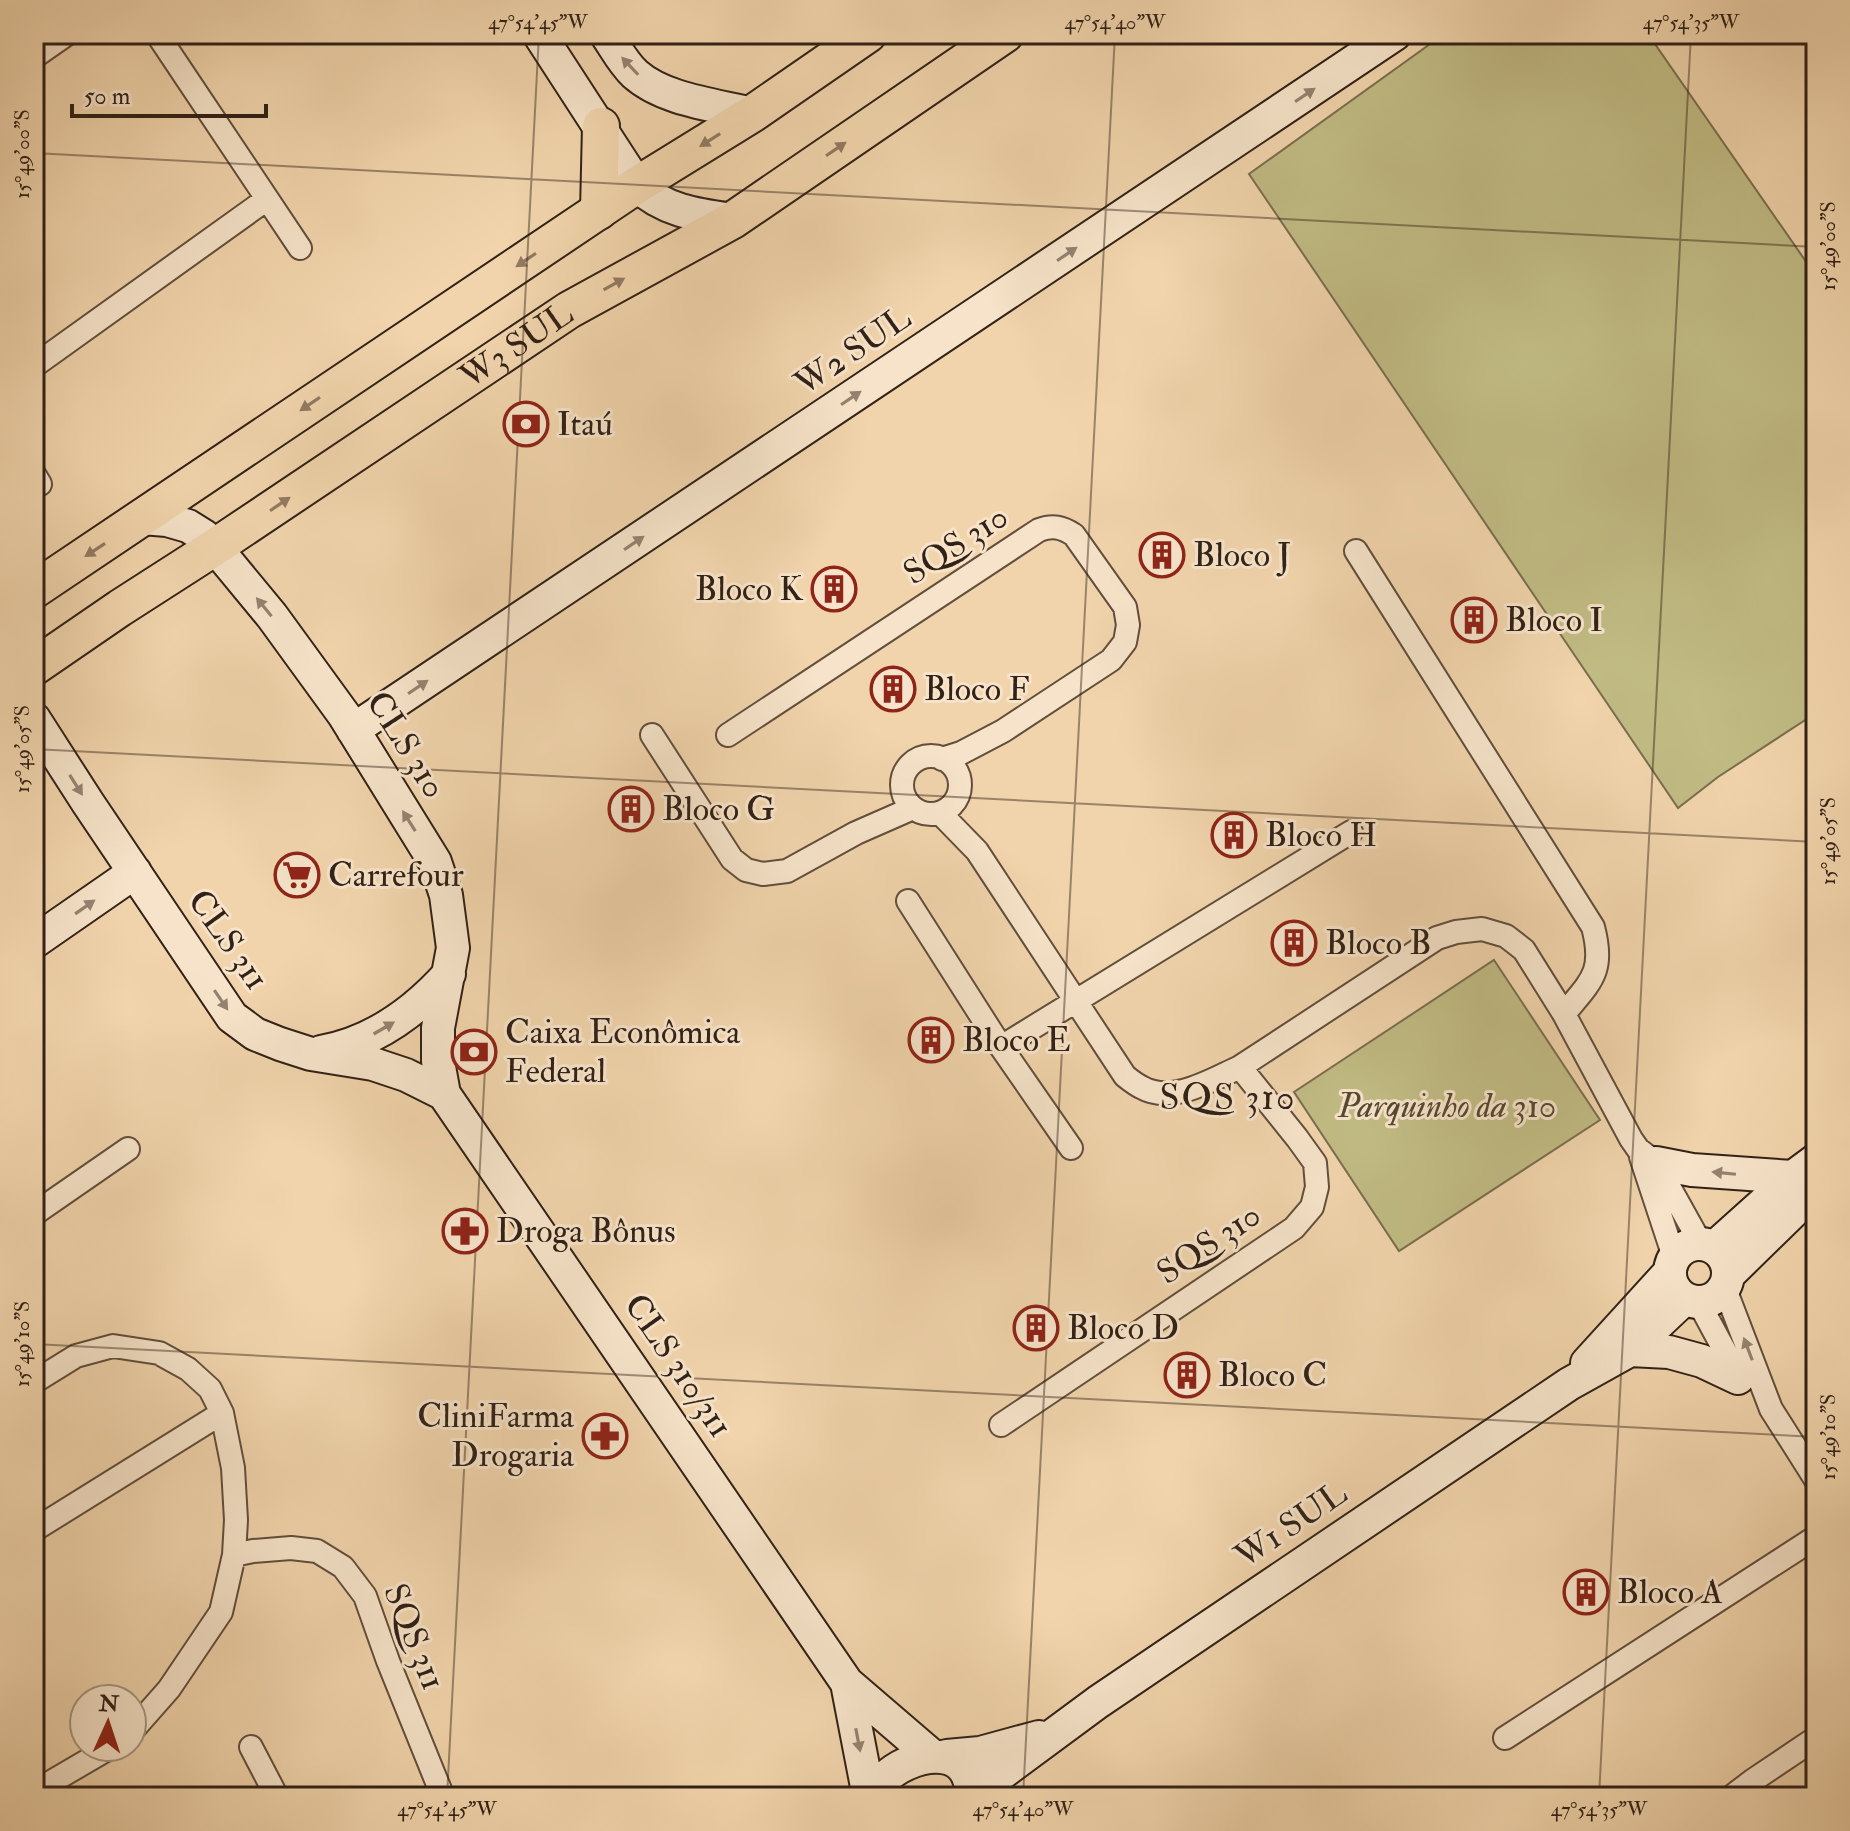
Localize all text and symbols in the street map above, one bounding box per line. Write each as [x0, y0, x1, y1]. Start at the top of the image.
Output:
text: 47°54'45"W [488, 10, 588, 35]
text: 47°54'40"W [1065, 10, 1166, 35]
text: 47°54'35"W [1643, 10, 1740, 35]
one-way arrow [621, 57, 639, 76]
scale bar [72, 68, 266, 118]
text: 50 m [84, 81, 131, 112]
one-way arrow [1295, 87, 1316, 102]
text: 15°49'00"S [10, 109, 35, 199]
one-way arrow [699, 133, 721, 147]
one-way arrow [825, 142, 847, 157]
text: 15°49'00"S [1816, 201, 1841, 291]
one-way arrow [1056, 247, 1077, 262]
one-way arrow [516, 252, 537, 267]
one-way arrow [603, 278, 626, 291]
street label: W3 SUL [451, 292, 581, 399]
street label: W2 SUL [786, 296, 920, 406]
one-way arrow [840, 391, 861, 406]
one-way arrow [299, 396, 320, 411]
bank icon: Itaú [502, 400, 550, 448]
place label: Itaú [557, 403, 613, 446]
street label: SQS 310 [896, 495, 1016, 595]
one-way arrow [270, 497, 291, 512]
building icon: Bloco J [1138, 531, 1186, 579]
place label: Bloco J [1193, 534, 1291, 577]
one-way arrow [624, 535, 645, 550]
one-way arrow [84, 542, 105, 557]
building icon: Bloco K [810, 565, 858, 613]
place label: Bloco K [695, 568, 804, 611]
one-way arrow [255, 596, 272, 617]
building icon: Bloco I [1450, 596, 1498, 644]
place label: Bloco I [1505, 599, 1603, 642]
building icon: Bloco F [869, 665, 917, 713]
place label: Bloco F [924, 668, 1030, 711]
one-way arrow [407, 680, 429, 695]
street label: CLS 310 [356, 684, 456, 806]
text: 15°49'05"S [10, 705, 35, 793]
one-way arrow [68, 774, 83, 795]
building icon: Bloco G [607, 785, 655, 833]
place label: Bloco G [662, 788, 775, 831]
text: 15°49'05"S [1816, 797, 1841, 885]
one-way arrow [402, 811, 417, 832]
building icon: Bloco H [1210, 811, 1258, 859]
place label: Bloco H [1265, 814, 1377, 857]
supermarket icon: Carrefour [273, 851, 321, 899]
place label: Carrefour [328, 854, 464, 897]
street label: CLS 311 [178, 881, 278, 999]
one-way arrow [74, 900, 95, 915]
building icon: Bloco B [1270, 919, 1318, 967]
place label: Bloco B [1325, 922, 1431, 965]
one-way arrow [213, 990, 228, 1011]
place label: Caixa Econômica Federal [505, 1011, 741, 1093]
building icon: Bloco E [907, 1016, 955, 1064]
place label: Bloco E [962, 1019, 1071, 1062]
one-way arrow [373, 1021, 395, 1035]
bank icon: Caixa Econômica Federal [450, 1028, 498, 1076]
district label: SQS 310 [1160, 1075, 1296, 1120]
park label: Parquinho da 310 [1336, 1085, 1557, 1128]
one-way arrow [1711, 1166, 1736, 1179]
street label: SQS 310 [1149, 1194, 1269, 1294]
pharmacy icon: Droga Bônus [441, 1207, 489, 1255]
place label: Droga Bônus [496, 1210, 676, 1253]
street label: CLS 310/311 [614, 1286, 742, 1446]
text: 15°49'10"S [10, 1301, 35, 1387]
building icon: Bloco D [1012, 1304, 1060, 1352]
place label: Bloco D [1067, 1307, 1179, 1350]
one-way arrow [1741, 1337, 1754, 1361]
building icon: Bloco C [1163, 1351, 1211, 1399]
place label: Bloco C [1218, 1354, 1327, 1397]
text: 15°49'10"S [1816, 1394, 1841, 1480]
place label: CliniFarma Drogaria [417, 1395, 575, 1477]
pharmacy icon: CliniFarma Drogaria [581, 1412, 629, 1460]
street label: W1 SUL [1226, 1472, 1356, 1579]
building icon: Bloco A [1562, 1568, 1610, 1616]
place label: Bloco A [1617, 1571, 1723, 1614]
street label: SQS 311 [373, 1578, 455, 1696]
north arrow [68, 1683, 148, 1763]
text: N [97, 1689, 120, 1719]
one-way arrow [853, 1728, 865, 1753]
text: 47°54'45"W [397, 1797, 497, 1822]
text: 47°54'40"W [973, 1797, 1074, 1822]
text: 47°54'35"W [1551, 1797, 1648, 1822]

